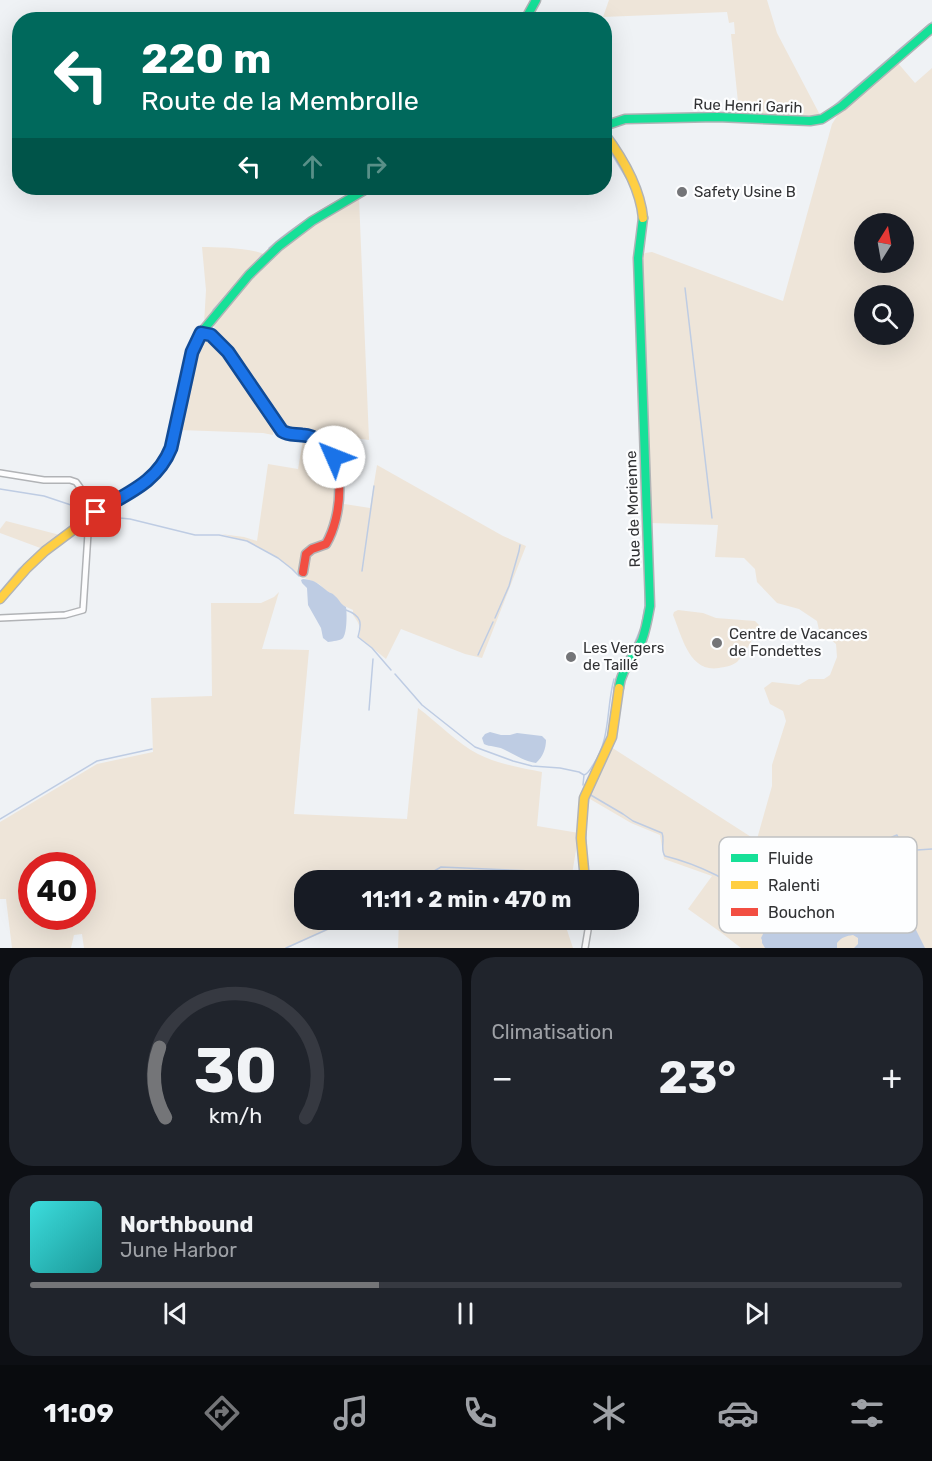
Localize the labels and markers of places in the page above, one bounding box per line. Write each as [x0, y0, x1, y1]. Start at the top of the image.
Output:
place label: Safety Usine B [694, 183, 796, 201]
marker: Safety Usine B [675, 185, 689, 199]
pin [70, 486, 121, 537]
place label: Centre de Vacances de Fondettes [729, 625, 868, 660]
marker: Centre de Vacances de Fondettes [710, 636, 724, 650]
place label: Les Vergers de Taillé [583, 639, 665, 674]
marker: Les Vergers de Taillé [564, 650, 578, 664]

